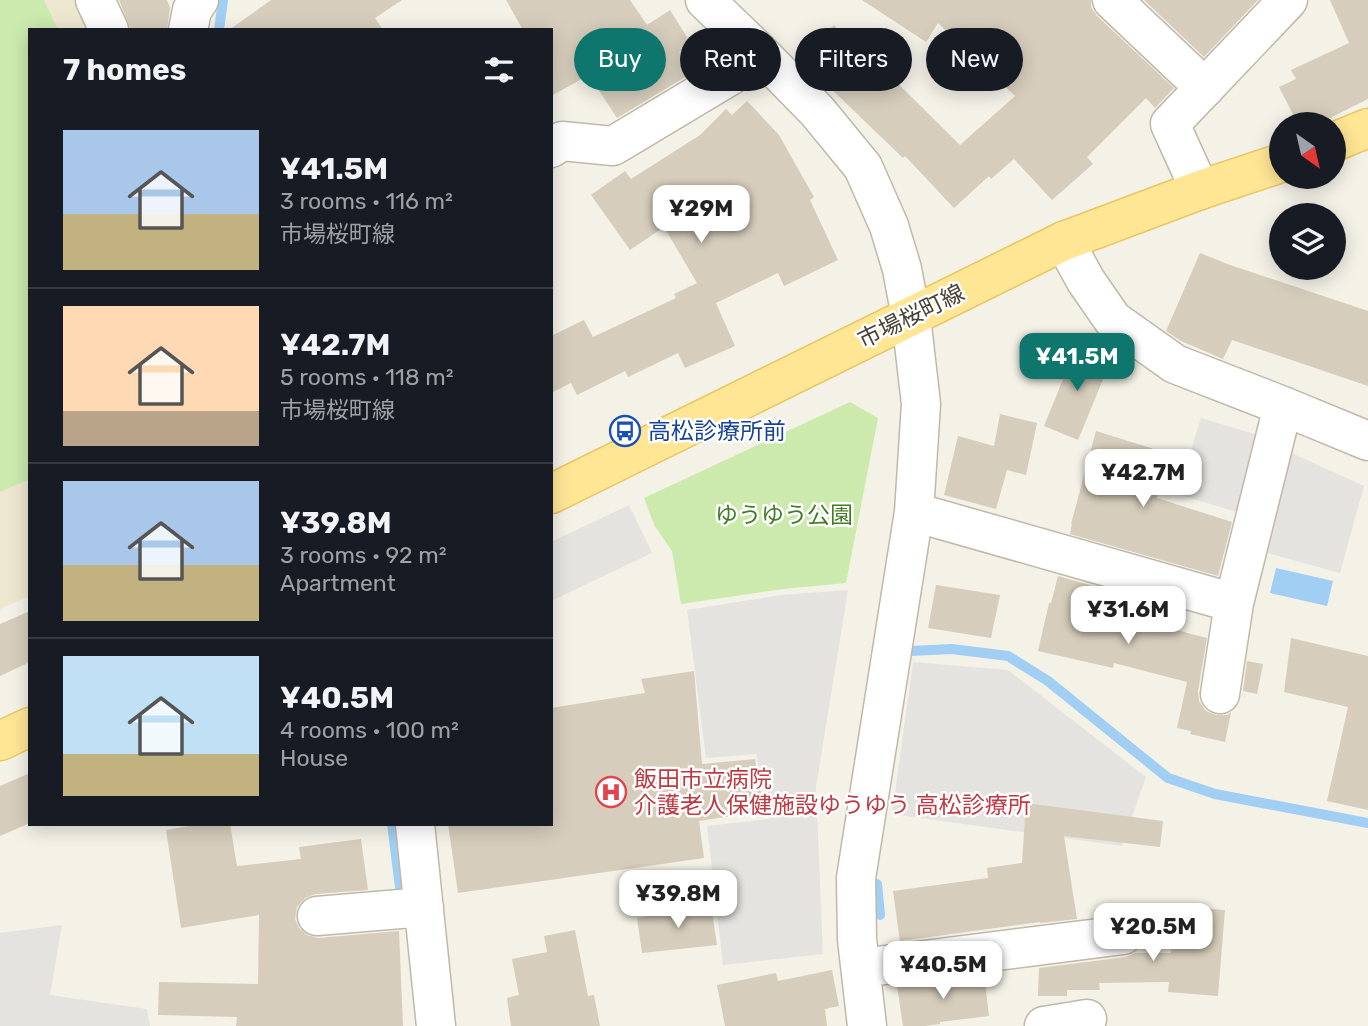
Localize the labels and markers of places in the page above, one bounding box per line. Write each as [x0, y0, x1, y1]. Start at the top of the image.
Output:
pin: ¥29M [660, 186, 742, 245]
pin: ¥41.5M [1020, 334, 1134, 393]
bus stop icon: 高松診療所前 [608, 414, 642, 448]
place label: 高松診療所前 [648, 417, 786, 445]
pin: ¥42.7M [1086, 449, 1200, 509]
pin: ¥31.6M [1071, 586, 1185, 646]
place label: 飯田市立病院 介護老人保健施設ゆうゆう 高松診療所 [634, 765, 1031, 819]
hospital icon: 飯田市立病院 介護老人保健施設ゆうゆう 高松診療所 [594, 775, 628, 809]
pin: ¥39.8M [621, 870, 735, 930]
pin: ¥20.5M [1096, 904, 1210, 963]
pin: ¥40.5M [886, 942, 1000, 1001]

